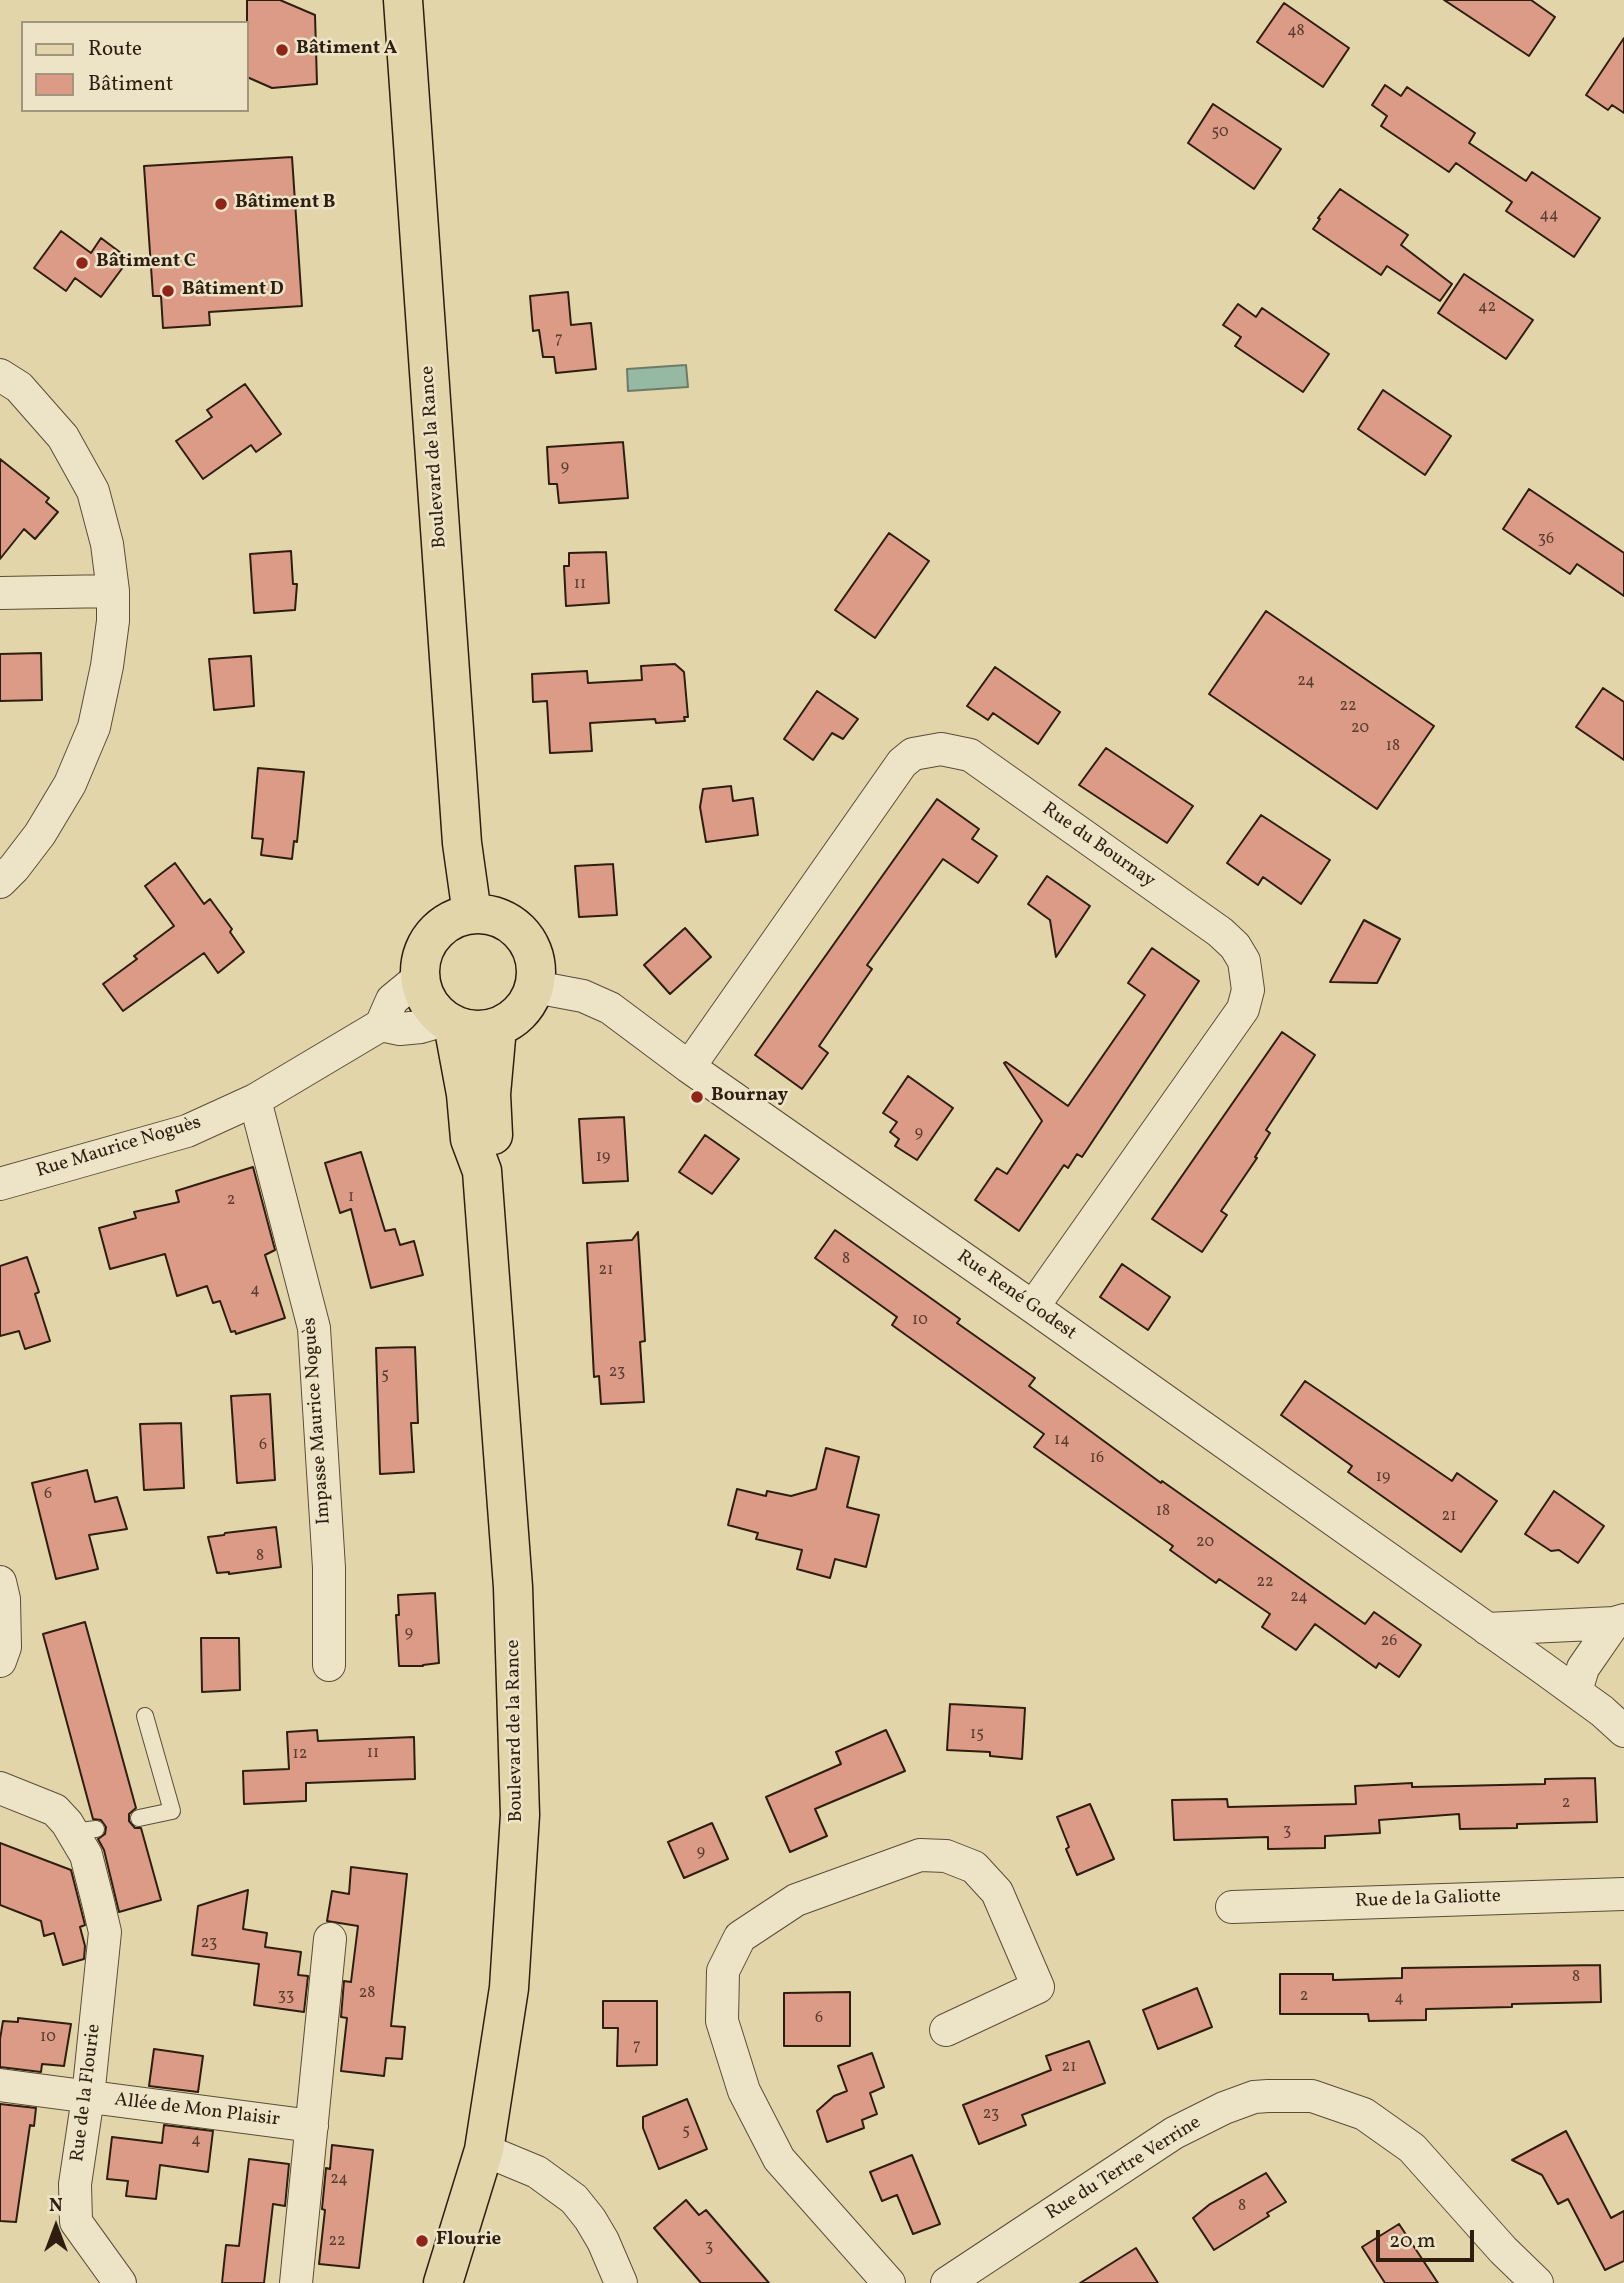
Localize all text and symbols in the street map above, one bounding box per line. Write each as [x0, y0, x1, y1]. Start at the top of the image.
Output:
legend [21, 21, 248, 112]
house number: 48 [1287, 22, 1305, 42]
text: Route [88, 35, 142, 64]
place label: Bâtiment A [296, 39, 397, 61]
marker: Bâtiment A [274, 42, 290, 58]
text: Bâtiment [88, 70, 173, 99]
house number: 50 [1212, 123, 1228, 143]
place label: Bâtiment B [235, 193, 336, 215]
marker: Bâtiment B [213, 196, 229, 212]
house number: 44 [1539, 206, 1559, 226]
place label: Bâtiment C [96, 252, 196, 274]
marker: Bâtiment C [74, 255, 90, 271]
place label: Bâtiment D [182, 280, 284, 302]
marker: Bâtiment D [160, 283, 176, 299]
house number: 42 [1478, 298, 1496, 318]
house number: 7 [555, 330, 563, 350]
street label: Boulevard de la Rance [417, 365, 453, 549]
house number: 9 [561, 458, 569, 478]
house number: 36 [1538, 530, 1554, 550]
house number: 11 [574, 575, 586, 595]
house number: 24 [1297, 672, 1315, 692]
house number: 22 [1339, 697, 1357, 717]
house number: 20 [1351, 719, 1369, 739]
house number: 18 [1386, 737, 1400, 757]
street label: Rue du Bournay [1037, 799, 1159, 893]
place label: Bournay [711, 1086, 788, 1108]
marker: Bournay [689, 1089, 705, 1105]
street label: Rue Maurice Noguès [34, 1112, 204, 1184]
house number: 9 [915, 1124, 923, 1144]
house number: 19 [596, 1148, 610, 1168]
house number: 1 [348, 1188, 354, 1208]
house number: 2 [227, 1191, 235, 1211]
street label: Rue René Godest [952, 1246, 1080, 1346]
house number: 8 [842, 1250, 850, 1270]
house number: 21 [599, 1261, 613, 1281]
house number: 4 [250, 1281, 260, 1301]
house number: 10 [912, 1311, 928, 1331]
street label: Impasse Maurice Noguès [299, 1317, 337, 1525]
house number: 23 [609, 1363, 625, 1383]
house number: 5 [381, 1366, 389, 1386]
house number: 14 [1054, 1431, 1070, 1451]
house number: 6 [259, 1436, 267, 1456]
house number: 16 [1090, 1449, 1104, 1469]
house number: 19 [1376, 1468, 1390, 1488]
house number: 6 [44, 1485, 52, 1505]
house number: 18 [1156, 1502, 1170, 1522]
house number: 21 [1442, 1507, 1456, 1527]
house number: 20 [1196, 1533, 1214, 1553]
house number: 8 [256, 1547, 264, 1567]
house number: 22 [1256, 1573, 1274, 1593]
house number: 24 [1290, 1588, 1308, 1608]
house number: 9 [405, 1624, 413, 1644]
house number: 26 [1381, 1632, 1397, 1652]
street label: Boulevard de la Rance [503, 1639, 529, 1823]
house number: 15 [970, 1725, 984, 1745]
house number: 11 [367, 1744, 379, 1764]
house number: 12 [293, 1745, 307, 1765]
house number: 2 [1562, 1794, 1570, 1814]
house number: 3 [1283, 1822, 1291, 1842]
house number: 9 [697, 1843, 705, 1863]
street label: Rue de la Galiotte [1355, 1886, 1501, 1914]
house number: 23 [201, 1934, 217, 1954]
house number: 8 [1572, 1968, 1580, 1988]
house number: 28 [359, 1984, 375, 2004]
house number: 33 [278, 1987, 294, 2007]
house number: 2 [1300, 1987, 1308, 2007]
house number: 4 [1394, 1989, 1404, 2009]
house number: 6 [815, 2009, 823, 2029]
street label: Rue de la Flourie [67, 2023, 107, 2163]
house number: 10 [40, 2028, 56, 2048]
house number: 7 [633, 2037, 641, 2057]
house number: 21 [1062, 2058, 1076, 2078]
street label: Allée de Mon Plaisir [113, 2090, 281, 2132]
house number: 23 [983, 2105, 999, 2125]
street label: Rue du Tertre Verrine [1042, 2112, 1206, 2226]
house number: 5 [682, 2122, 690, 2142]
house number: 4 [191, 2131, 201, 2151]
house number: 24 [330, 2170, 348, 2190]
north arrow [21, 2192, 91, 2262]
text: N [49, 2193, 63, 2219]
house number: 8 [1238, 2197, 1246, 2217]
scale bar [1379, 2216, 1477, 2260]
text: 20 m [1389, 2227, 1435, 2256]
place label: Flourie [436, 2230, 501, 2252]
house number: 22 [328, 2232, 346, 2252]
marker: Flourie [414, 2233, 430, 2249]
house number: 3 [705, 2238, 713, 2258]

